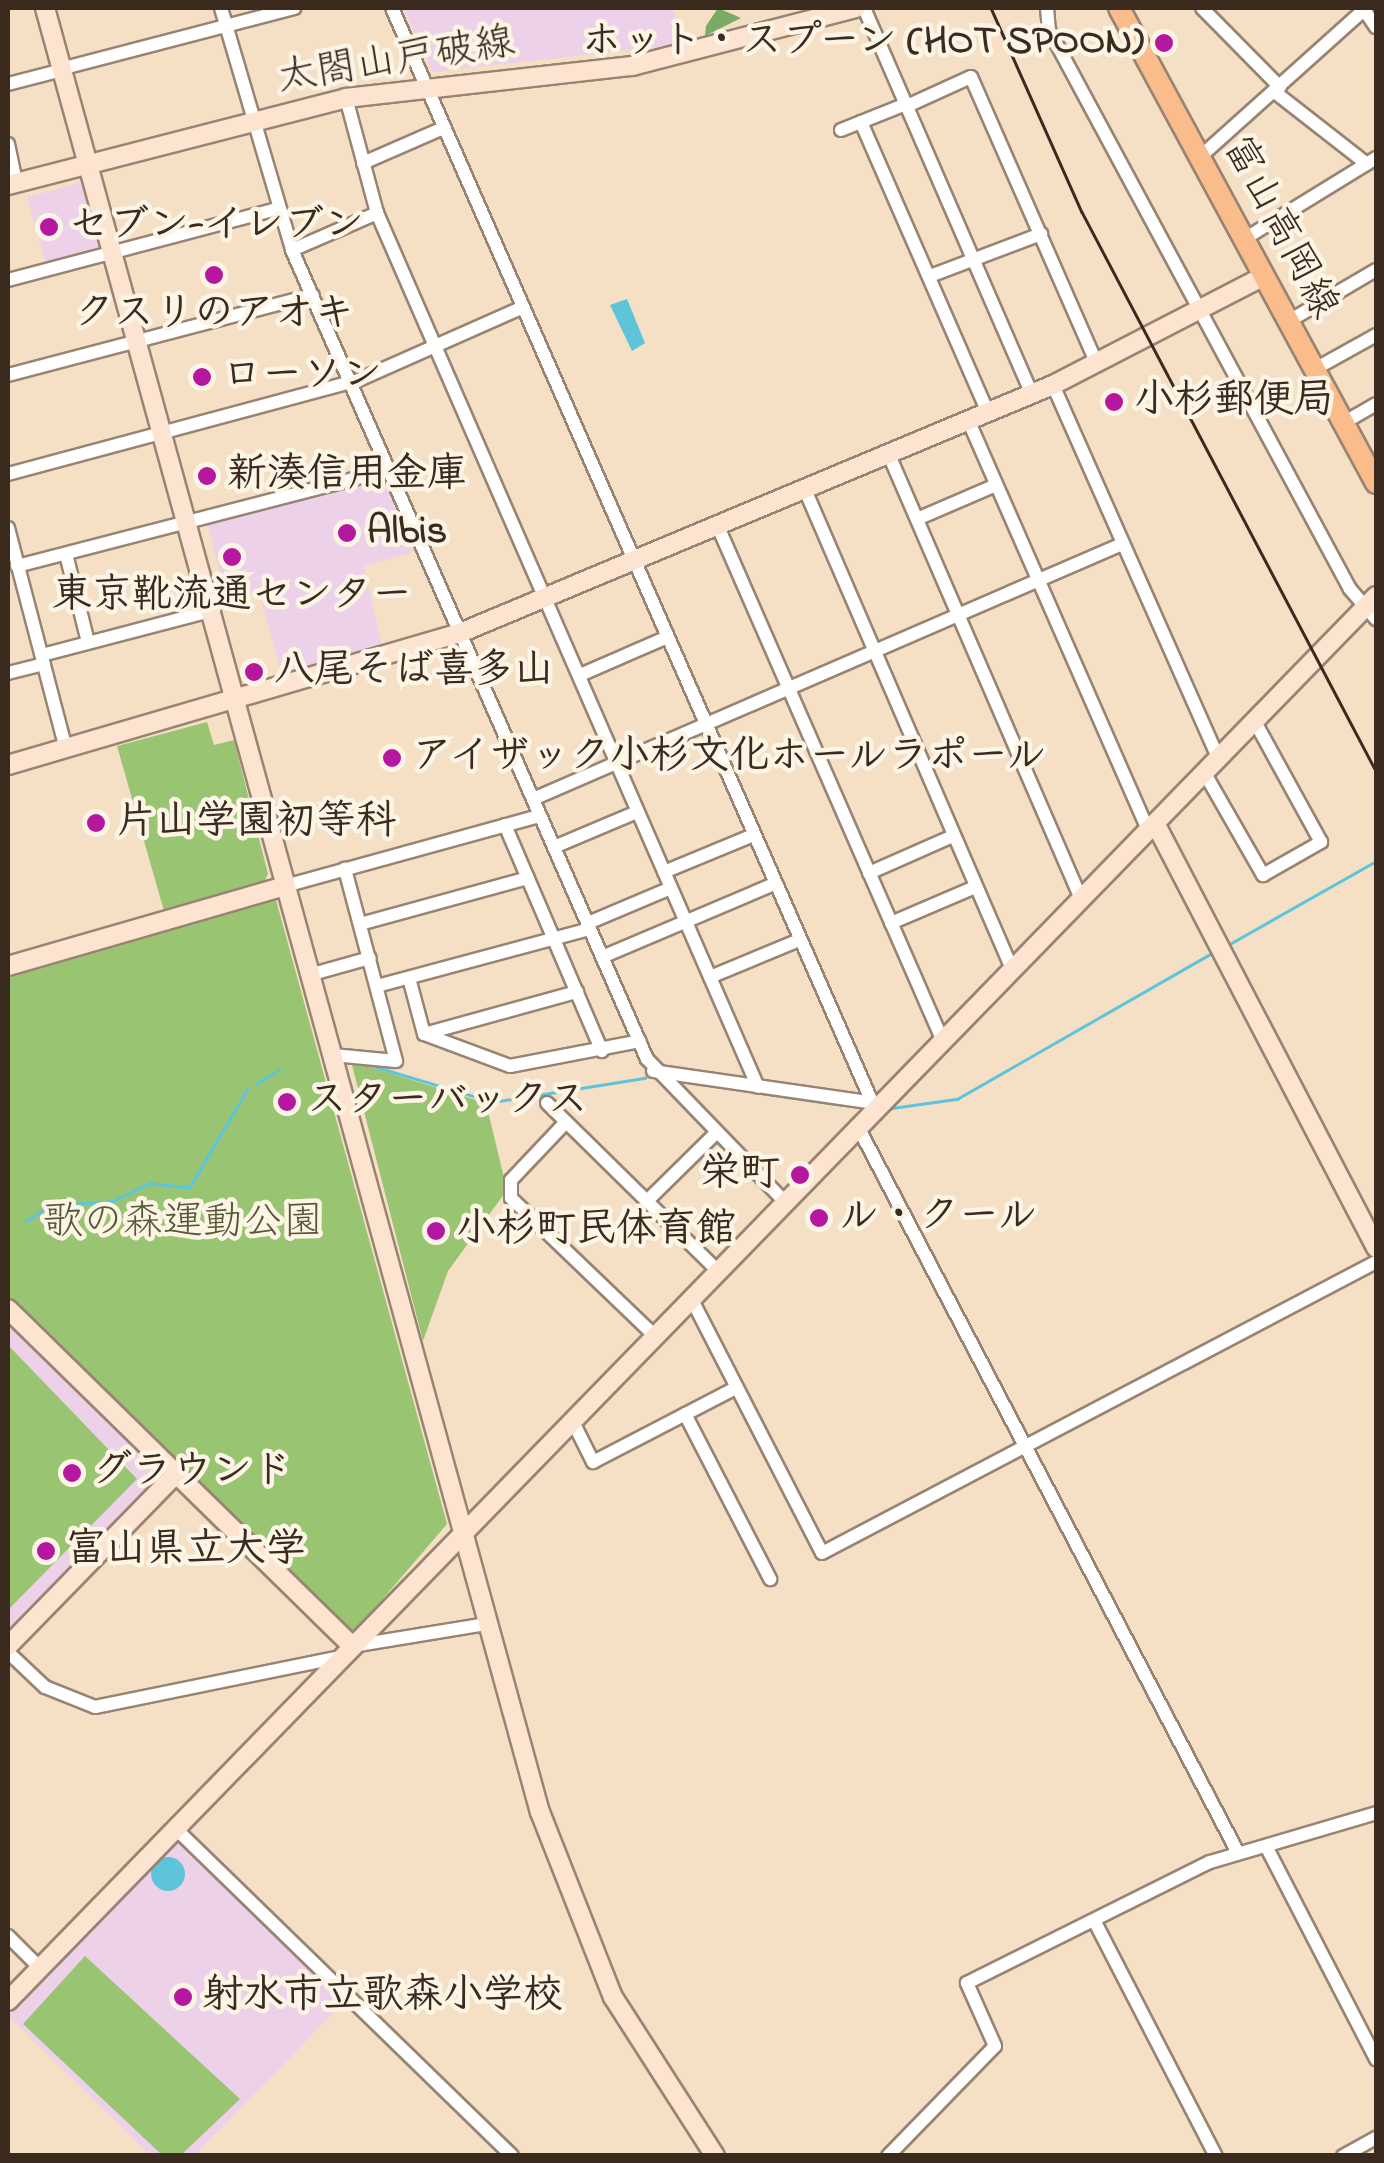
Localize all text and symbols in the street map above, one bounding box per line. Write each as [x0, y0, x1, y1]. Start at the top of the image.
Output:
place label: ホット・スプーン (HOT SPOON) [579, 19, 1144, 67]
street label: 太閤山戸破線 [274, 20, 518, 104]
marker: ホット・スプーン (HOT SPOON) [1153, 32, 1175, 54]
street label: 富山高岡線 [1211, 128, 1347, 328]
place label: セブン-イレブン [69, 203, 364, 251]
marker: セブン-イレブン [38, 216, 60, 238]
marker: クスリのアオキ [203, 264, 225, 286]
place label: クスリのアオキ [74, 291, 354, 339]
place label: ローソン [222, 353, 382, 401]
marker: ローソン [191, 366, 213, 388]
place label: 小杉郵便局 [1134, 378, 1334, 426]
marker: 小杉郵便局 [1103, 391, 1125, 413]
place label: 新湊信用金庫 [227, 452, 467, 500]
marker: 新湊信用金庫 [196, 465, 218, 487]
place label: Albis [367, 509, 447, 557]
marker: Albis [336, 522, 358, 544]
marker: 東京靴流通センター [221, 546, 243, 568]
place label: 東京靴流通センター [52, 573, 412, 621]
place label: 八尾そば喜多山 [274, 648, 554, 696]
marker: 八尾そば喜多山 [243, 661, 265, 683]
place label: アイザック小杉文化ホールラポール [412, 734, 1052, 782]
marker: アイザック小杉文化ホールラポール [381, 747, 403, 769]
place label: 片山学園初等科 [116, 799, 396, 847]
marker: 片山学園初等科 [85, 812, 107, 834]
place label: スターバックス [307, 1078, 587, 1126]
marker: スターバックス [276, 1091, 298, 1113]
place label: 栄町 [700, 1151, 780, 1199]
marker: 栄町 [789, 1164, 811, 1186]
place label: ル・クール [839, 1194, 1039, 1242]
park label: 歌の森運動公園 [43, 1200, 323, 1248]
place label: 小杉町民体育館 [456, 1207, 736, 1255]
marker: ル・クール [808, 1207, 830, 1229]
marker: 小杉町民体育館 [425, 1220, 447, 1242]
place label: グラウンド [92, 1449, 292, 1497]
marker: グラウンド [61, 1462, 83, 1484]
place label: 富山県立大学 [66, 1527, 306, 1575]
marker: 富山県立大学 [35, 1540, 57, 1562]
place label: 射水市立歌森小学校 [203, 1973, 563, 2021]
marker: 射水市立歌森小学校 [172, 1986, 194, 2008]

